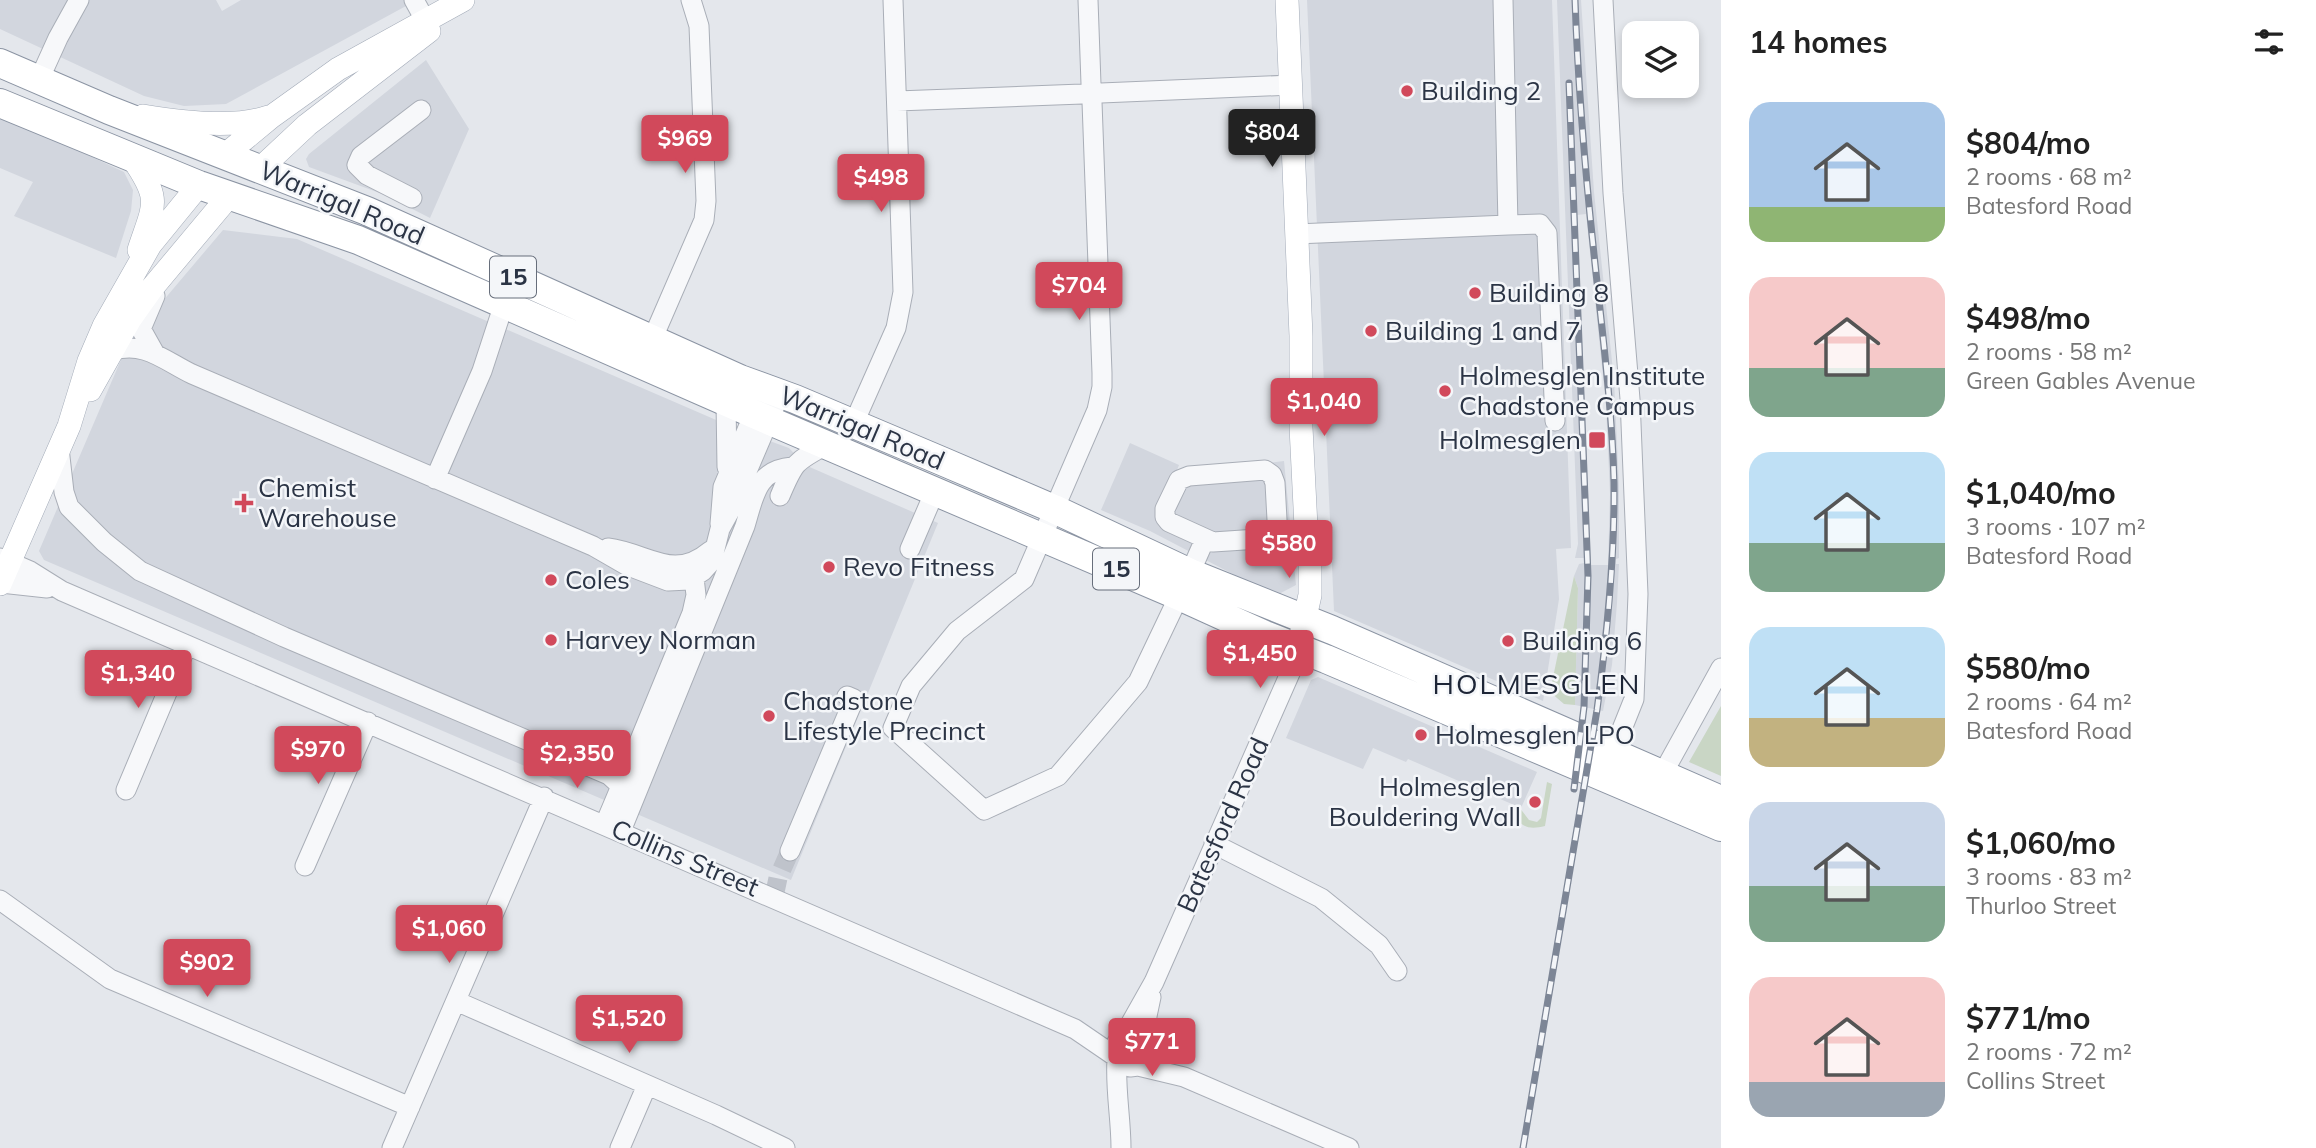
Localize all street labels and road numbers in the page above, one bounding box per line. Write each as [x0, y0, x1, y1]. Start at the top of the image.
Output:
street label: Warrigal Road [255, 153, 430, 252]
road number: 15 [490, 256, 536, 298]
street label: Warrigal Road [775, 378, 950, 477]
road number: 15 [1093, 548, 1139, 590]
street label: Batesford Road [1169, 732, 1276, 917]
street label: Collins Street [606, 812, 764, 903]

